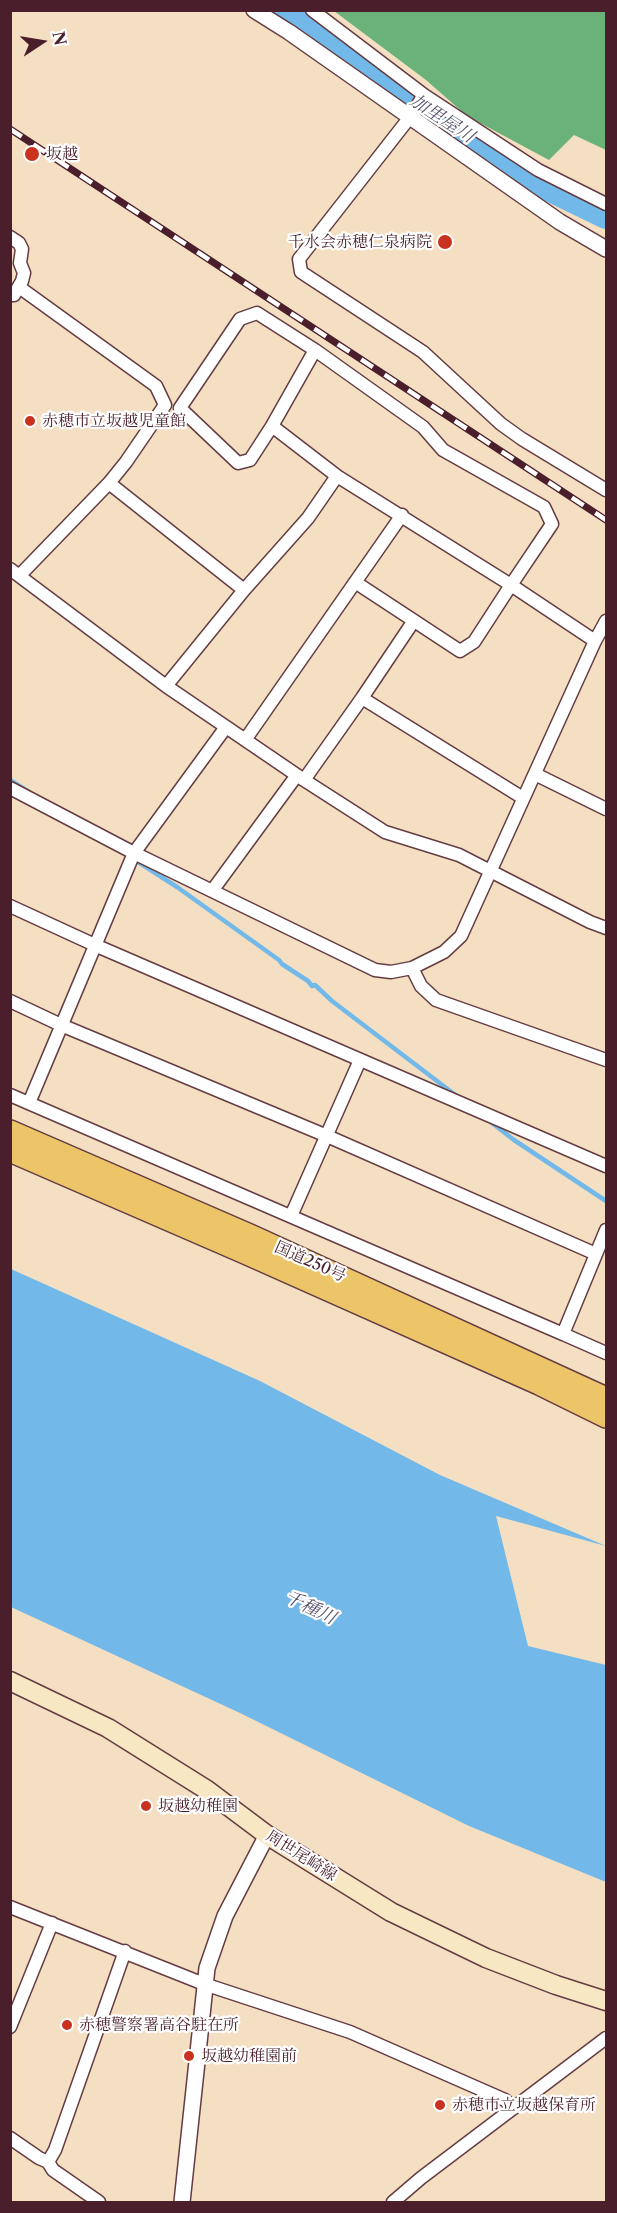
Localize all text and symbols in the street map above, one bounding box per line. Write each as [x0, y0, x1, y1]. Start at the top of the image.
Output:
north arrow [12, 12, 72, 72]
text: N [48, 29, 71, 47]
water label: 加里屋川 [406, 90, 478, 148]
place label: 坂越 [46, 144, 78, 164]
marker: 坂越 [23, 145, 41, 163]
place label: 千水会赤穂仁泉病院 [288, 232, 432, 252]
marker: 千水会赤穂仁泉病院 [436, 233, 454, 251]
place label: 赤穂市立坂越児童館 [42, 411, 186, 431]
marker: 赤穂市立坂越児童館 [23, 414, 37, 428]
street label: 国道250号 [271, 1238, 349, 1286]
water label: 千種川 [281, 1586, 339, 1630]
place label: 坂越幼稚園 [158, 1796, 238, 1816]
marker: 坂越幼稚園 [139, 1799, 153, 1813]
street label: 周世尾崎線 [262, 1827, 340, 1885]
place label: 赤穂警察署高谷駐在所 [79, 2015, 239, 2035]
marker: 赤穂警察署高谷駐在所 [60, 2018, 74, 2032]
place label: 坂越幼稚園前 [201, 2046, 297, 2066]
marker: 坂越幼稚園前 [182, 2049, 196, 2063]
place label: 赤穂市立坂越保育所 [452, 2095, 596, 2115]
marker: 赤穂市立坂越保育所 [433, 2098, 447, 2112]

